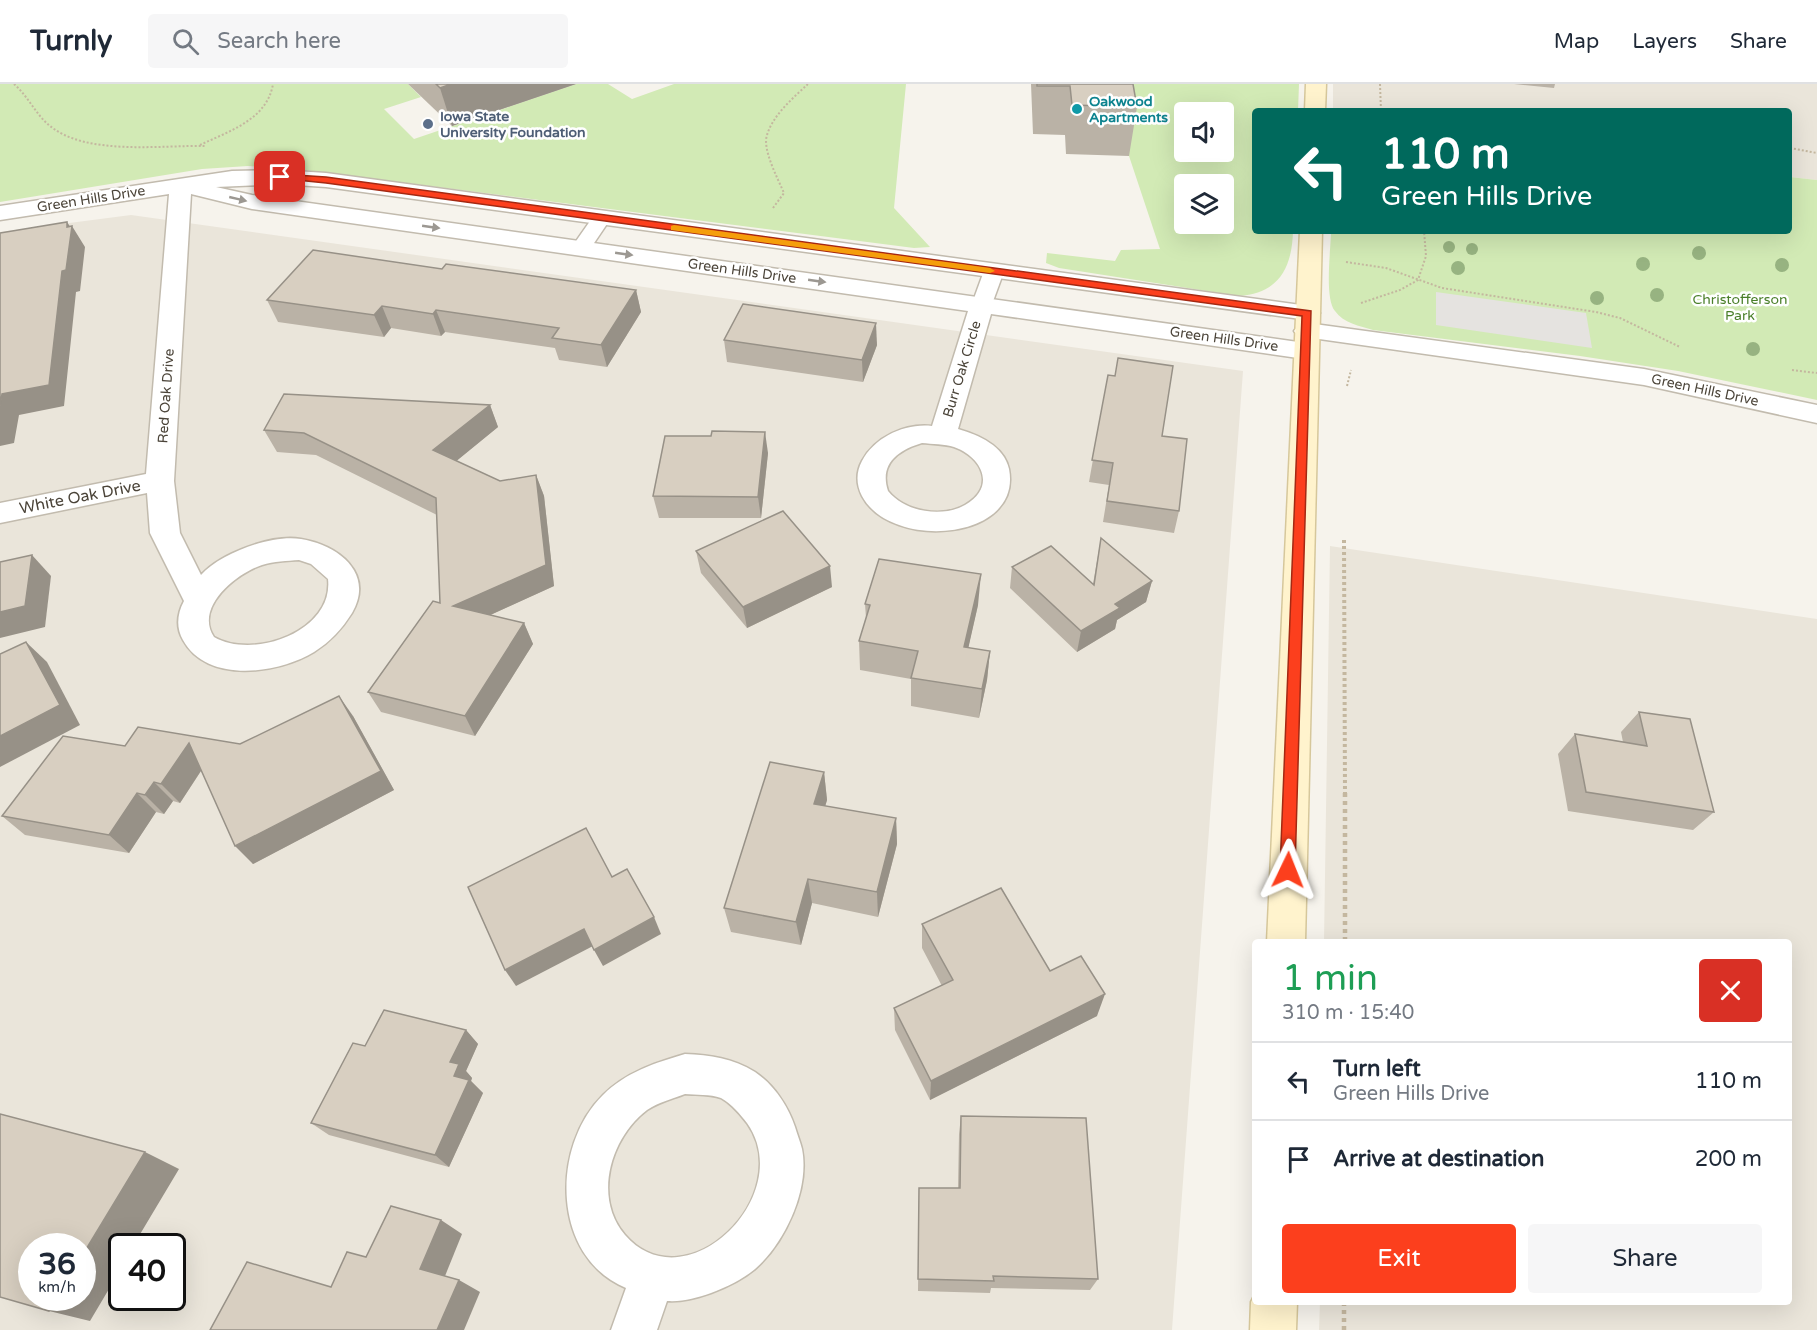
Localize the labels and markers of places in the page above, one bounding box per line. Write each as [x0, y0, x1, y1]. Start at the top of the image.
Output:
place label: Oakwood Apartments [1089, 93, 1168, 126]
marker: Oakwood Apartments [1070, 102, 1084, 116]
place label: Iowa State University Foundation [440, 108, 586, 141]
marker: Iowa State University Foundation [421, 117, 435, 131]
pin [254, 151, 305, 202]

